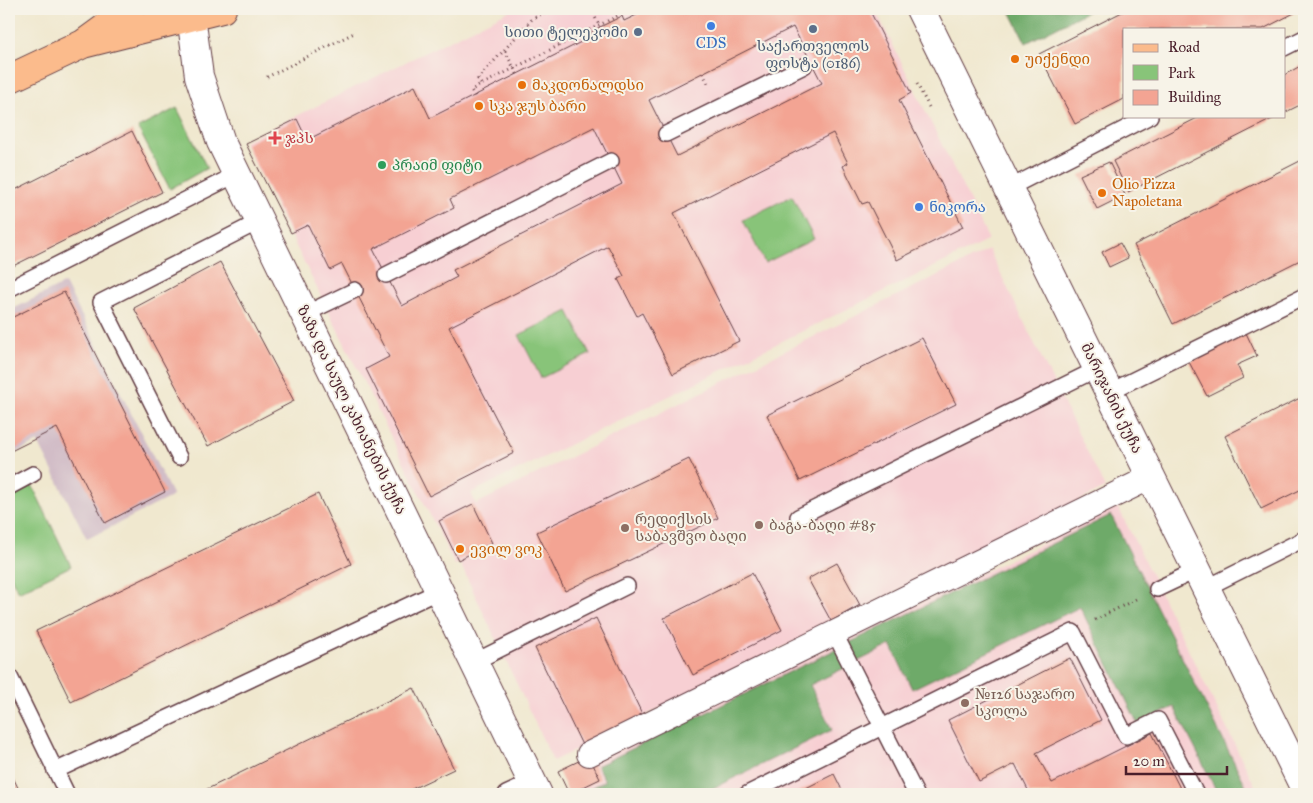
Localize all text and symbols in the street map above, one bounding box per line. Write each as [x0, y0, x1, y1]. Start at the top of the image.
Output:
marker: CDS [705, 20, 717, 32]
place label: სითი ტელეკომი [504, 23, 628, 41]
marker: საქართველოს ფოსტა (0186) [807, 23, 819, 35]
marker: სითი ტელეკომი [632, 26, 644, 38]
legend [1123, 28, 1286, 118]
place label: CDS [696, 34, 726, 52]
place label: საქართველოს ფოსტა (0186) [757, 37, 869, 73]
text: Road [1168, 38, 1200, 56]
place label: უიქენდი [1025, 50, 1090, 68]
marker: უიქენდი [1009, 53, 1021, 65]
text: Park [1168, 64, 1195, 82]
place label: მაკდონალდსი [532, 76, 644, 94]
marker: მაკდონალდსი [516, 79, 528, 91]
text: Building [1168, 88, 1222, 106]
place label: სკა ჯუს ბარი [489, 97, 586, 115]
marker: სკა ჯუს ბარი [473, 100, 485, 112]
place label: ჯპს [285, 129, 314, 147]
marker: ჯპს [269, 132, 281, 144]
place label: პრაიმ ფიტი [392, 156, 482, 174]
marker: პრაიმ ფიტი [376, 159, 388, 171]
place label: Olio Pizza Napoletana [1112, 175, 1183, 210]
marker: Olio Pizza Napoletana [1096, 187, 1108, 199]
place label: ნიკორა [929, 198, 986, 216]
marker: ნიკორა [913, 201, 925, 213]
street label: ზაზა და საულ კახიანების ქუჩა [293, 303, 411, 517]
street label: მარიჯანის ქუჩა [1077, 340, 1147, 456]
place label: რედიქსის საბავშვო ბაღი [635, 510, 747, 545]
place label: ბაგა-ბაღი #85 [769, 516, 876, 534]
marker: ბაგა-ბაღი #85 [753, 519, 765, 531]
marker: რედიქსის საბავშვო ბაღი [619, 522, 631, 534]
place label: ევილ ვოკ [470, 540, 542, 558]
marker: ევილ ვოკ [454, 543, 466, 555]
place label: №126 საჯარო სკოლა [975, 685, 1075, 720]
marker: №126 საჯარო სკოლა [959, 697, 971, 709]
scale bar [1126, 743, 1227, 775]
text: 20 m [1133, 752, 1165, 770]

